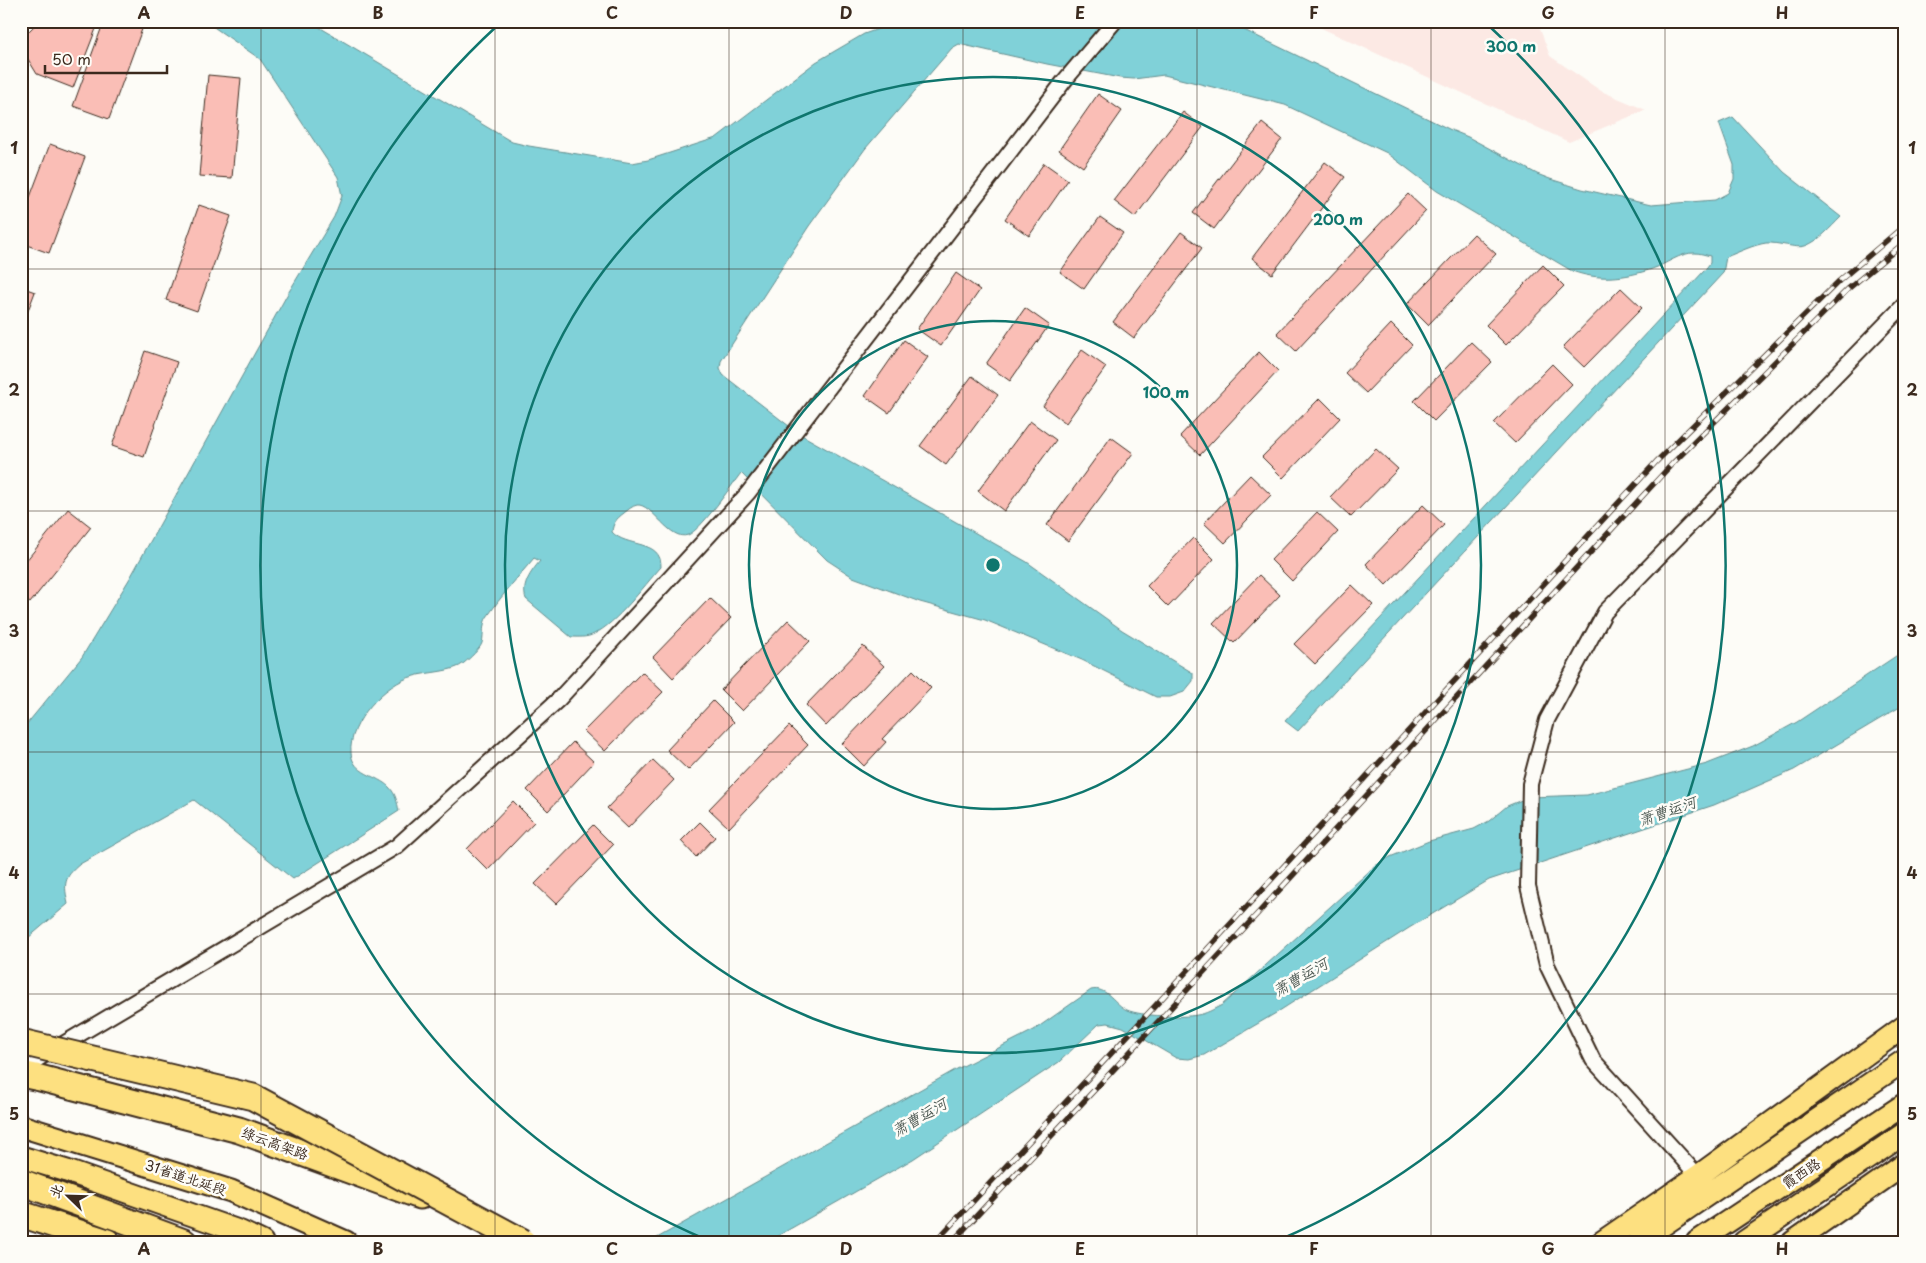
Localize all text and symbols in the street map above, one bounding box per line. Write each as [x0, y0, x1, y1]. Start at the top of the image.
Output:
text: A [138, 0, 151, 24]
text: B [373, 0, 384, 24]
text: C [606, 0, 618, 24]
text: D [840, 0, 852, 24]
text: E [1075, 0, 1085, 24]
text: F [1309, 0, 1319, 24]
text: G [1541, 0, 1555, 24]
text: H [1776, 0, 1788, 24]
text: 300 m [1486, 34, 1536, 57]
scale bar [45, 42, 168, 74]
text: 50 m [52, 47, 91, 70]
text: 1 [10, 135, 18, 159]
text: 1 [1908, 135, 1916, 159]
text: 200 m [1313, 207, 1363, 230]
text: 2 [8, 377, 20, 401]
text: 2 [1906, 377, 1918, 401]
text: 100 m [1143, 380, 1189, 403]
centre of rings [984, 556, 1002, 574]
text: 3 [9, 618, 19, 642]
text: 3 [1907, 618, 1917, 642]
water label: 萧曹运河 [1635, 788, 1702, 831]
text: 4 [9, 860, 20, 884]
text: 4 [1907, 860, 1918, 884]
water label: 萧曹运河 [1268, 950, 1334, 1001]
water label: 萧曹运河 [887, 1090, 953, 1141]
text: 5 [9, 1101, 19, 1125]
text: 5 [1907, 1101, 1917, 1125]
street label: 绿云高架路 [239, 1121, 311, 1165]
street label: 霞西路 [1778, 1153, 1824, 1193]
street label: 31省道北延段 [142, 1154, 230, 1200]
north arrow [42, 1170, 92, 1220]
text: 北 [43, 1180, 68, 1201]
text: A [138, 1236, 151, 1260]
text: B [373, 1236, 384, 1260]
text: C [606, 1236, 618, 1260]
text: D [840, 1236, 852, 1260]
text: E [1075, 1236, 1085, 1260]
text: F [1309, 1236, 1319, 1260]
text: G [1541, 1236, 1555, 1260]
text: H [1776, 1236, 1788, 1260]

